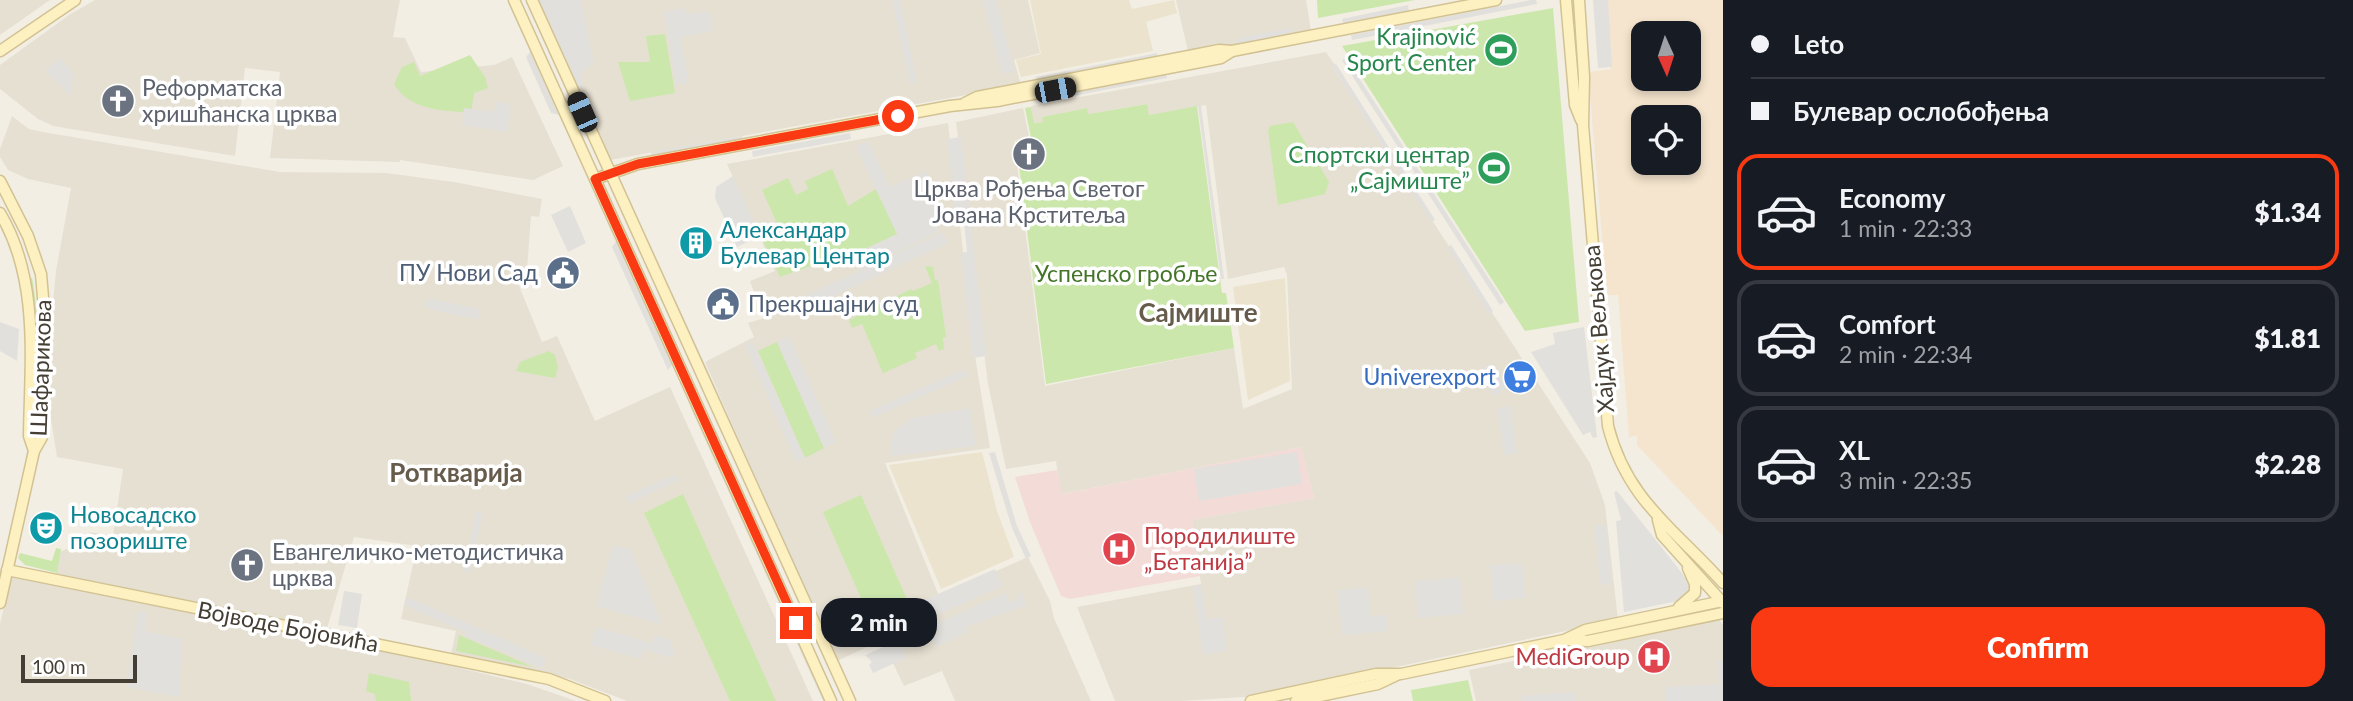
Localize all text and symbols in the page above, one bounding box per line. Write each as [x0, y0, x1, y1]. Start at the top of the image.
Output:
north arrow [1631, 21, 1701, 91]
map controls [1631, 21, 1701, 175]
place label: Krajinović Sport Center [1347, 22, 1477, 76]
text: Leto [1793, 28, 1844, 60]
sports icon: Krajinović Sport Center [1482, 31, 1520, 69]
place label: Реформатска хришћанска црква [142, 73, 337, 127]
car [1033, 76, 1078, 104]
church icon: Реформатска хришћанска црква [99, 82, 137, 120]
car [564, 89, 601, 135]
text: Булевар ослобођења [1793, 95, 2049, 127]
route start [882, 100, 914, 132]
button: locate [1631, 105, 1701, 175]
church icon: Црква Рођења Светог Јована Крститеља [1010, 135, 1048, 173]
place label: Спортски центар „Сајмиште” [1288, 140, 1470, 194]
sports icon: Спортски центар „Сајмиште” [1475, 149, 1513, 187]
place label: Црква Рођења Светог Јована Крститеља [914, 174, 1145, 228]
icon: car [1755, 181, 1818, 244]
text: Economy [1839, 182, 1945, 214]
text: $1.34 [2254, 196, 2321, 228]
text: 1 min · 22:33 [1839, 214, 1972, 242]
place label: Александар Булевар Центар [720, 215, 890, 269]
building icon: Александар Булевар Центар [677, 224, 715, 262]
street label: Хајдук Вељкова [1577, 244, 1619, 414]
public building icon: ПУ Нови Сад [544, 254, 582, 292]
place label: ПУ Нови Сад [399, 258, 538, 286]
park label: Успенско гробље [1035, 259, 1217, 287]
public building icon: Прекршајни суд [704, 285, 742, 323]
place label: Прекршајни суд [748, 289, 918, 317]
district label: Сајмиште [1138, 296, 1258, 328]
street label: Шафарикова [24, 299, 56, 437]
icon: car [1755, 307, 1818, 370]
text: Comfort [1839, 308, 1936, 340]
text: $1.81 [2254, 322, 2321, 354]
text: 2 min · 22:34 [1839, 340, 1972, 368]
supermarket icon: Univerexport [1501, 358, 1539, 396]
place label: Univerexport [1363, 362, 1497, 390]
icon: car [1755, 433, 1818, 496]
text: XL [1839, 434, 1870, 466]
text: $2.28 [2254, 448, 2321, 480]
district label: Роткварија [389, 456, 523, 488]
text: 3 min · 22:35 [1839, 466, 1972, 494]
place label: Новосадско позориште [70, 500, 197, 554]
theatre icon: Новосадско позориште [27, 509, 65, 547]
place label: Породилиште „Бетанија” [1144, 521, 1295, 575]
hospital icon: Породилиште „Бетанија” [1100, 530, 1138, 568]
place label: Евангеличко-методистичка црква [272, 537, 564, 591]
church icon: Евангеличко-методистичка црква [228, 546, 266, 584]
street label: Војводе Бојовића [195, 595, 381, 657]
callout: 2 min [820, 598, 936, 648]
route end [780, 607, 812, 639]
button: Confirm [1751, 607, 2325, 687]
text: 2 min [850, 608, 908, 636]
hospital icon: MediGroup [1635, 638, 1673, 676]
place label: MediGroup [1515, 642, 1630, 670]
scale bar [21, 652, 136, 684]
text: 100 m [32, 655, 86, 678]

